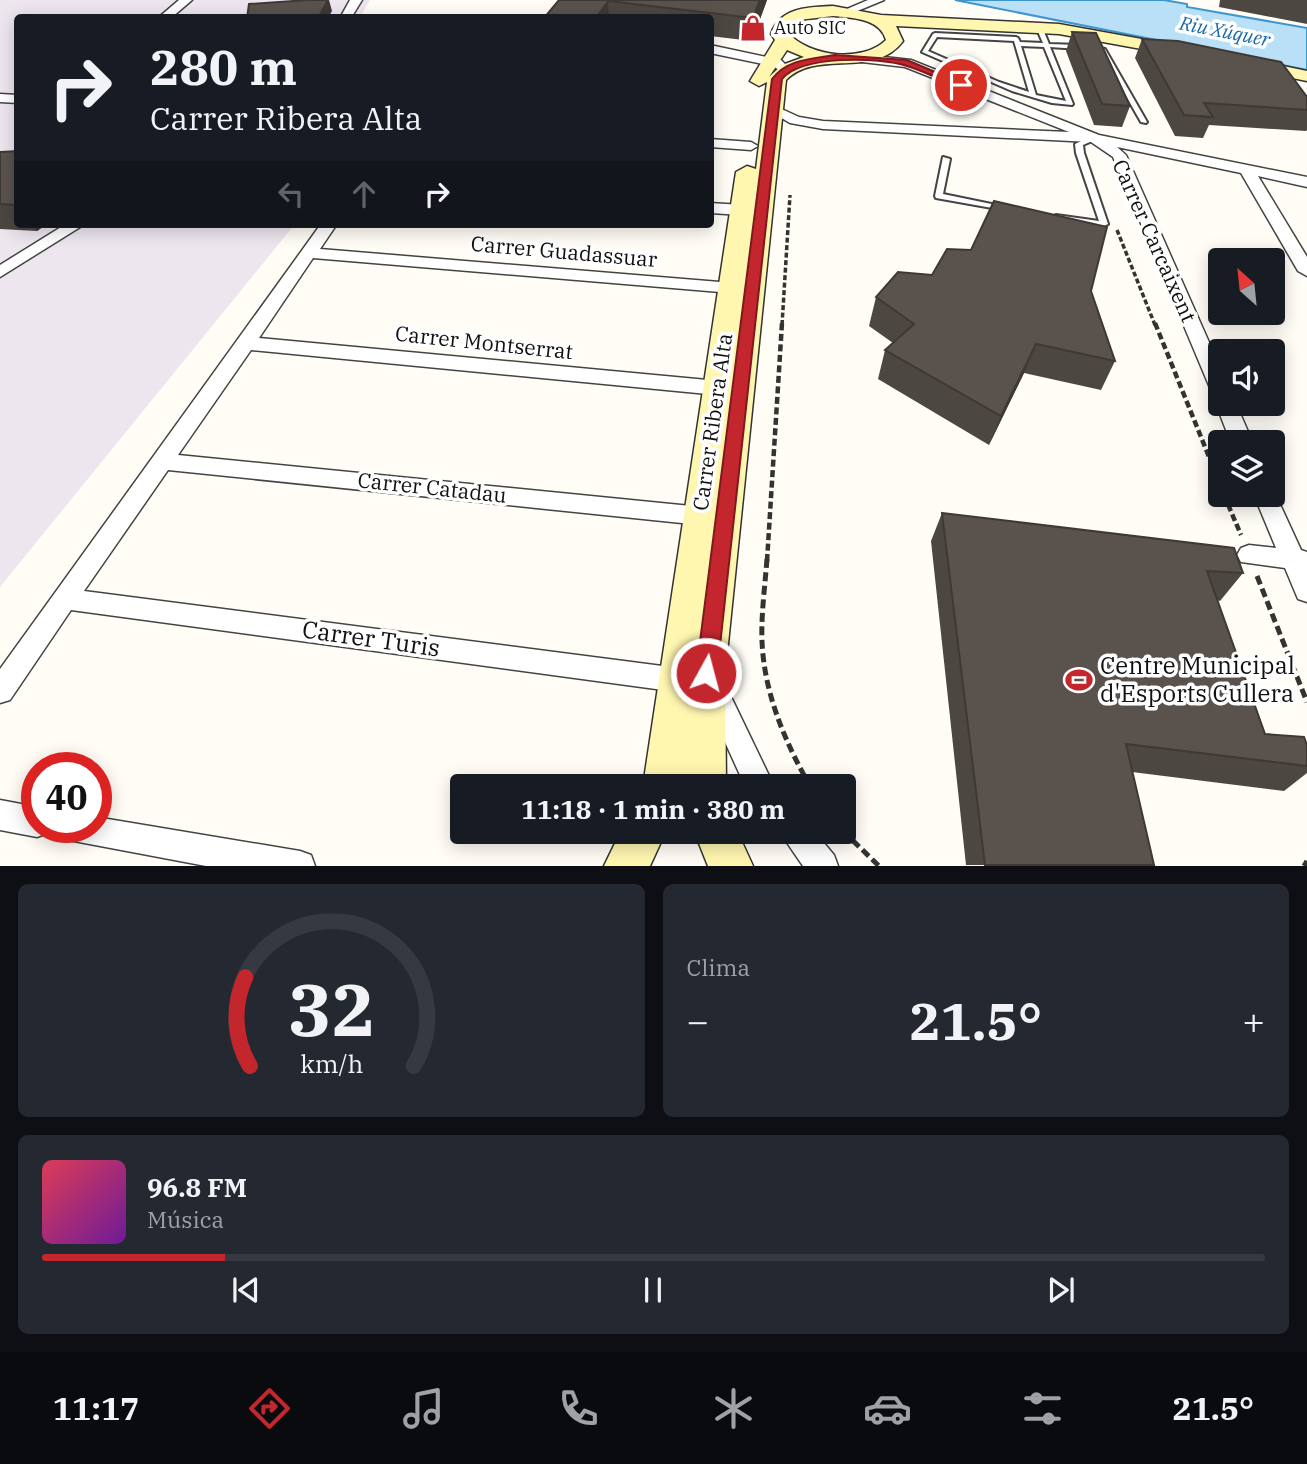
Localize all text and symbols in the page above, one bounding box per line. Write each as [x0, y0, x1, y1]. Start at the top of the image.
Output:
water label: Riu Xúquer [1177, 10, 1273, 52]
shop icon: Auto SIC [738, 13, 768, 43]
place label: Auto SIC [774, 16, 846, 39]
text: 280 m [150, 35, 297, 98]
icon: right [35, 42, 126, 133]
pin [931, 55, 991, 115]
icon: arrive [942, 66, 980, 104]
text: Carrer Ribera Alta [150, 97, 422, 139]
street label: Carrer Carcaixent [1106, 155, 1203, 326]
icon: left [272, 175, 310, 213]
icon: ahead [345, 175, 383, 213]
icon: right [418, 175, 456, 213]
street label: Carrer Guadassuar [470, 229, 659, 273]
north arrow [1208, 248, 1284, 326]
map controls [1208, 248, 1285, 507]
street label: Carrer Montserrat [394, 319, 574, 365]
street label: Carrer Ribera Alta [686, 331, 738, 512]
button: sound [1208, 339, 1285, 416]
button: layers [1208, 430, 1285, 507]
street label: Carrer Catadau [356, 465, 508, 509]
street label: Carrer Turis [300, 613, 442, 664]
position arrow [669, 636, 743, 710]
place label: Centre Municipal d'Esports Cullera [1100, 649, 1295, 709]
sports icon: Centre Municipal d'Esports Cullera [1064, 665, 1094, 695]
speed limit sign: 40 [21, 752, 112, 843]
text: 11:18 · 1 min · 380 m [521, 792, 785, 826]
text: Clima [687, 952, 750, 982]
text: 32 [288, 962, 375, 1057]
text: 21.5° [909, 987, 1042, 1054]
text: − [687, 996, 709, 1045]
text: + [1242, 996, 1265, 1045]
text: km/h [300, 1047, 363, 1080]
text: 96.8 FM [147, 1170, 247, 1204]
text: Música [147, 1204, 224, 1234]
icon: previous [227, 1271, 265, 1309]
icon: pause [634, 1271, 672, 1309]
icon: next [1042, 1271, 1080, 1309]
icon: directions [245, 1384, 294, 1433]
icon: music [399, 1384, 448, 1433]
icon: phone [554, 1384, 603, 1433]
icon: climate [709, 1384, 758, 1433]
icon: car [863, 1384, 912, 1433]
icon: filters [1018, 1384, 1067, 1433]
text: 11:17 [53, 1387, 139, 1429]
text: 21.5° [1172, 1387, 1254, 1429]

